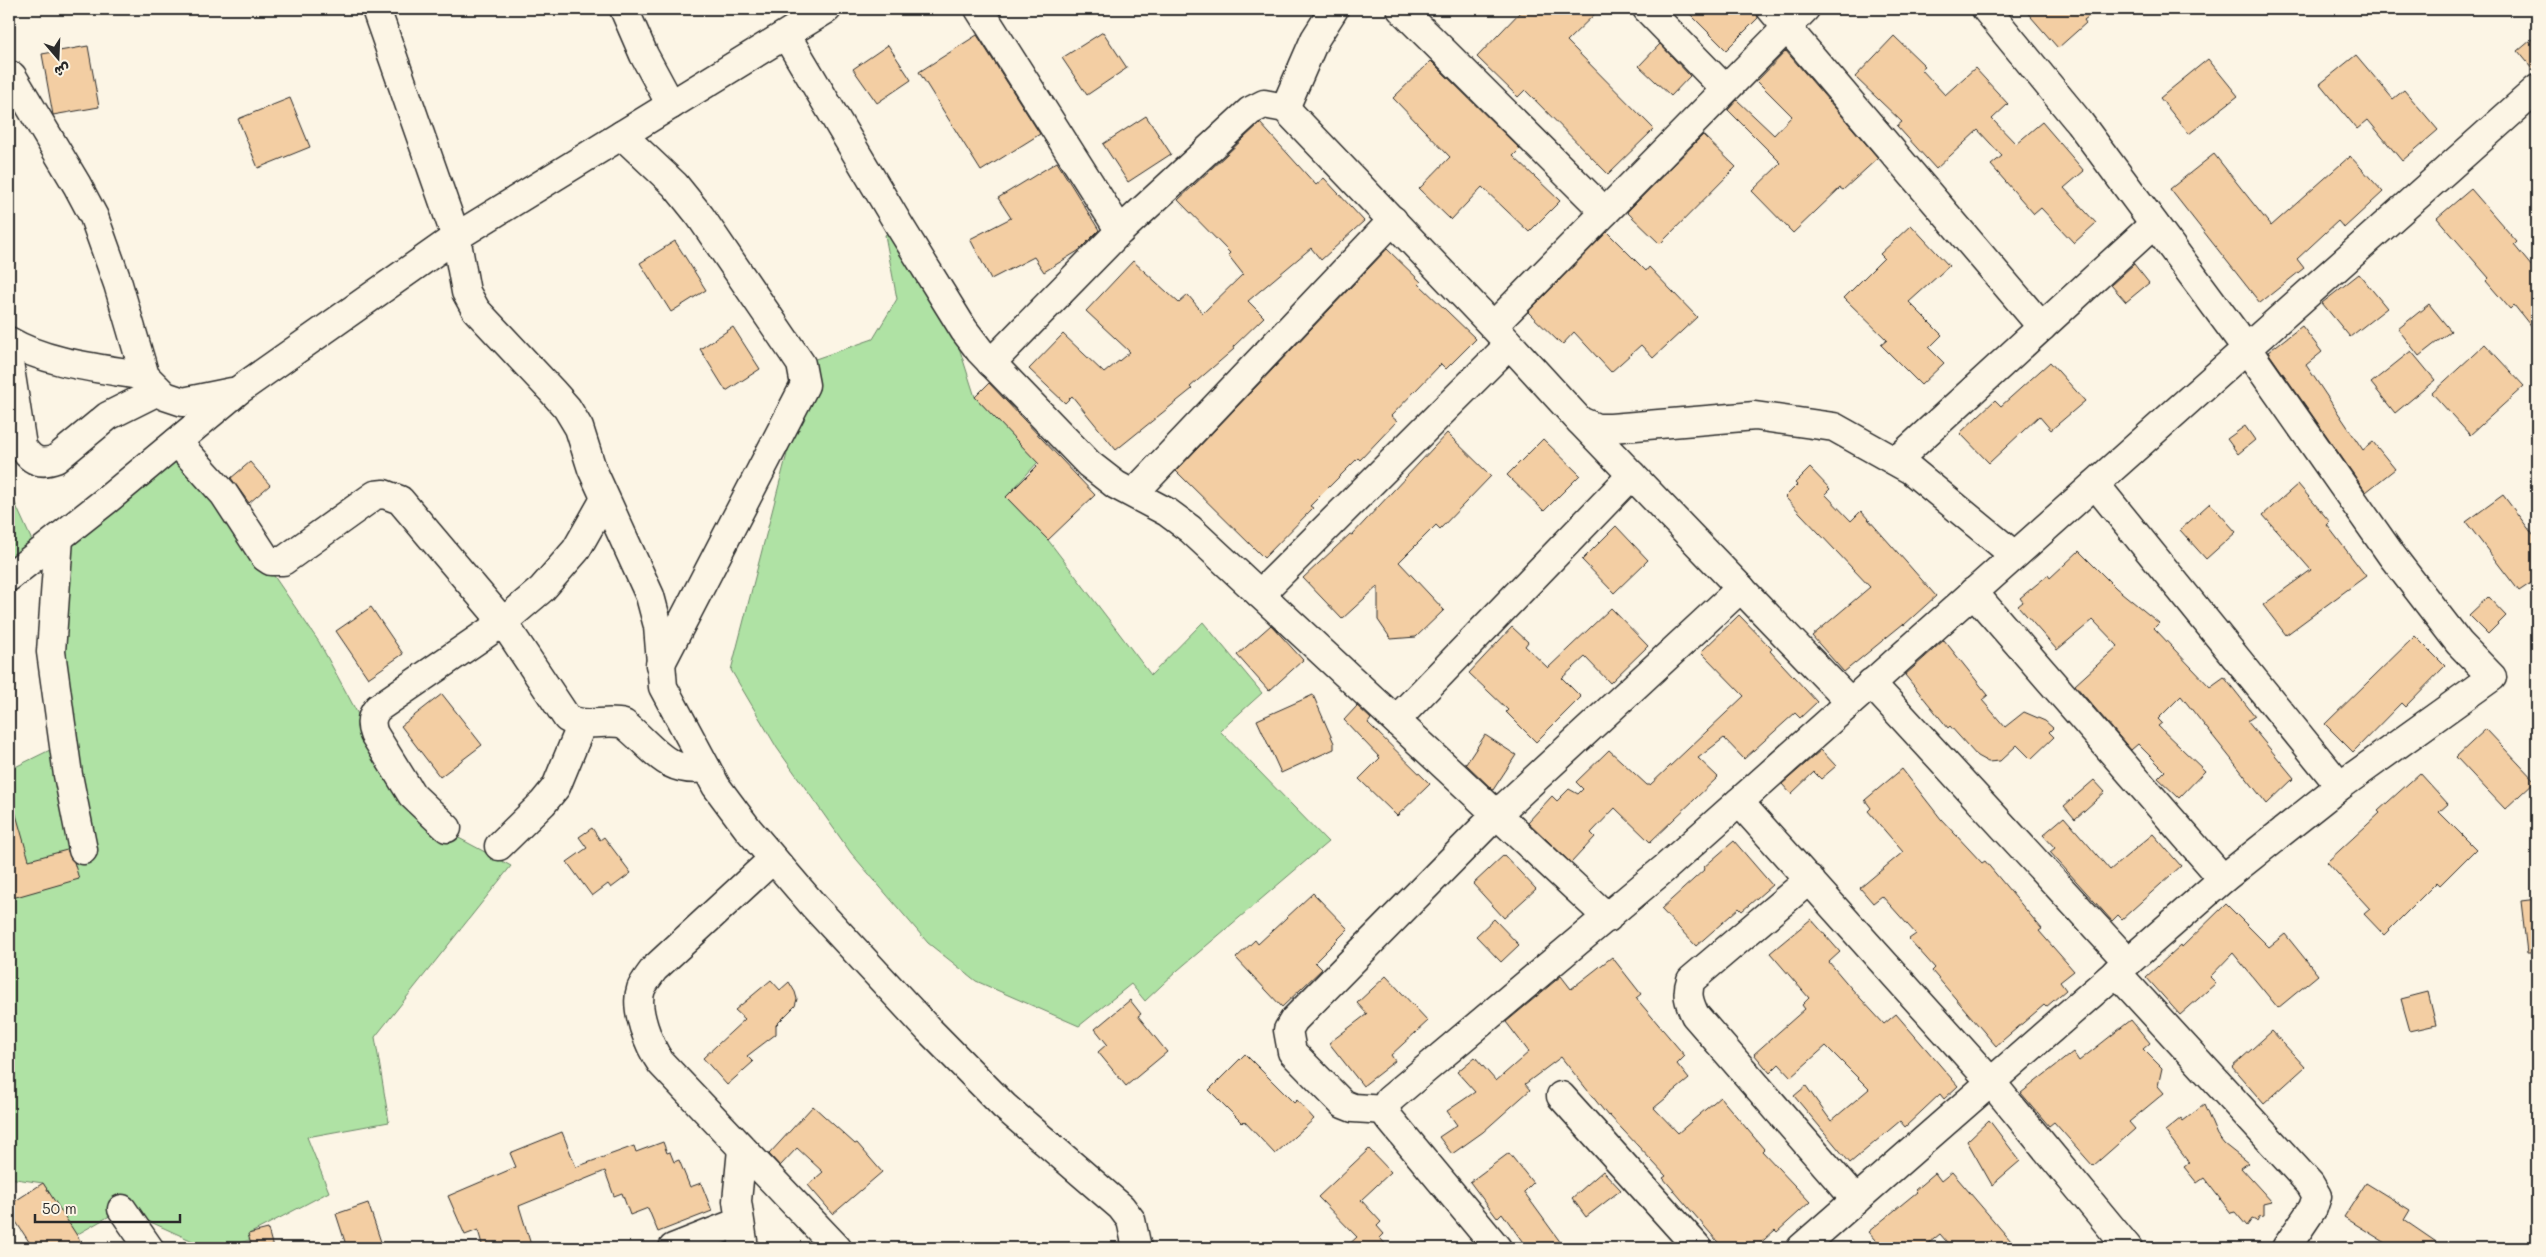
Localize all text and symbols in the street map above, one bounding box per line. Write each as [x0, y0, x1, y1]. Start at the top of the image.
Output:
north arrow [32, 32, 82, 82]
text: ش [52, 59, 73, 82]
scale bar [35, 1192, 180, 1224]
text: 50 m [42, 1198, 77, 1218]

